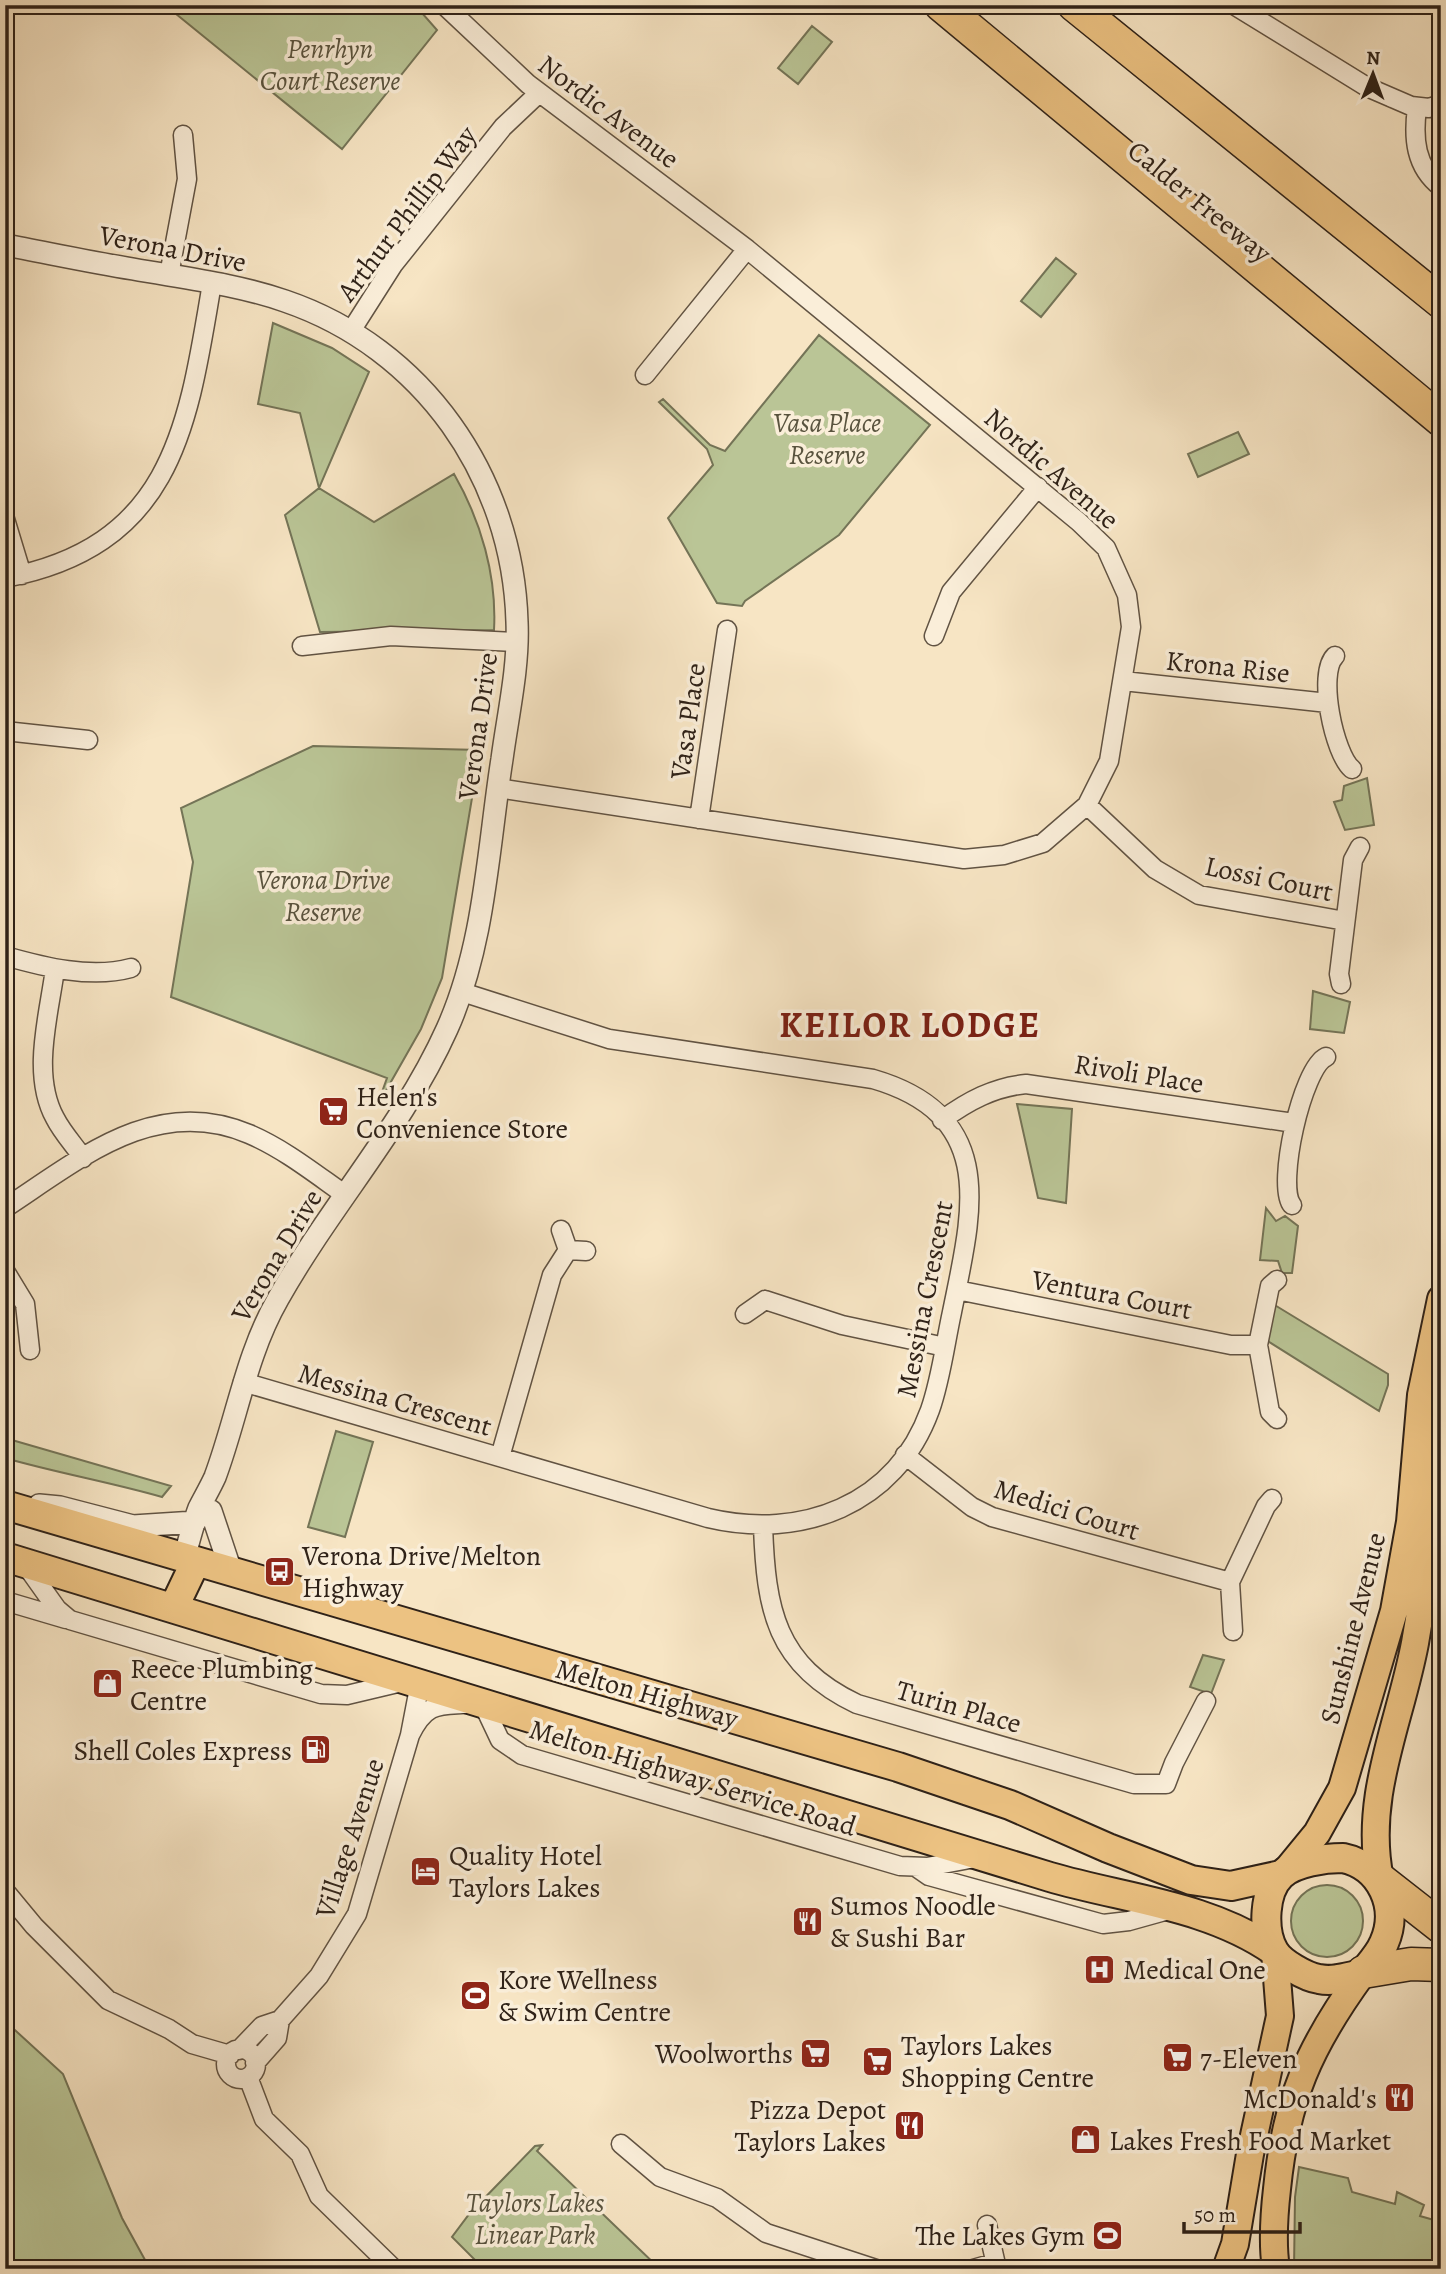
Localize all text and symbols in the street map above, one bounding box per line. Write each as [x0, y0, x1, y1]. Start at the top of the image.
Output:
park label: Penrhyn Court Reserve [260, 30, 400, 100]
north arrow [1338, 38, 1408, 108]
text: N [1366, 45, 1381, 71]
street label: Nordic Avenue [530, 46, 687, 177]
street label: Arthur Phillip Way [327, 117, 486, 310]
street label: Calder Freeway [1119, 132, 1280, 272]
street label: Verona Drive [95, 216, 249, 282]
street label: Nordic Avenue [976, 399, 1127, 538]
park label: Vasa Place Reserve [773, 404, 881, 474]
street label: Krona Rise [1164, 642, 1292, 692]
street label: Verona Drive [449, 650, 507, 803]
street label: Vasa Place [661, 661, 715, 783]
street label: Lossi Court [1201, 847, 1336, 911]
park label: Verona Drive Reserve [256, 861, 390, 931]
district label: KEILOR LODGE [779, 1001, 1041, 1049]
street label: Rivoli Place [1072, 1045, 1206, 1103]
place label: Helen's Convenience Store [356, 1078, 568, 1148]
supermarket icon: Helen's Convenience Store [316, 1095, 350, 1129]
street label: Verona Drive [222, 1182, 331, 1330]
street label: Messina Crescent [887, 1197, 963, 1401]
street label: Ventura Court [1028, 1261, 1195, 1329]
street label: Messina Crescent [293, 1354, 496, 1446]
street label: Medici Court [989, 1470, 1144, 1550]
street label: Sunshine Avenue [1311, 1528, 1395, 1728]
place label: Verona Drive/Melton Highway [301, 1537, 541, 1607]
bus stop icon: Verona Drive/Melton Highway [262, 1554, 296, 1588]
place label: Reece Plumbing Centre [130, 1650, 313, 1720]
street label: Melton Highway [551, 1650, 743, 1738]
shop icon: Reece Plumbing Centre [90, 1667, 124, 1701]
street label: Turin Place [892, 1671, 1026, 1743]
street label: Melton Highway Service Road [525, 1710, 862, 1846]
place label: Shell Coles Express [74, 1732, 292, 1770]
fuel station icon: Shell Coles Express [298, 1733, 332, 1767]
street label: Village Avenue [306, 1753, 394, 1924]
place label: Quality Hotel Taylors Lakes [449, 1837, 602, 1907]
hotel icon: Quality Hotel Taylors Lakes [409, 1854, 443, 1888]
place label: Sumos Noodle & Sushi Bar [830, 1887, 996, 1957]
restaurant icon: Sumos Noodle & Sushi Bar [790, 1904, 824, 1938]
place label: Medical One [1123, 1951, 1266, 1989]
hospital icon: Medical One [1083, 1952, 1117, 1986]
place label: Kore Wellness & Swim Centre [498, 1961, 671, 2031]
sports icon: Kore Wellness & Swim Centre [458, 1978, 492, 2012]
place label: Taylors Lakes Shopping Centre [901, 2027, 1094, 2097]
place label: Woolworths [654, 2035, 793, 2073]
supermarket icon: Woolworths [799, 2036, 833, 2070]
place label: 7-Eleven [1200, 2040, 1297, 2078]
supermarket icon: 7-Eleven [1160, 2041, 1194, 2075]
supermarket icon: Taylors Lakes Shopping Centre [861, 2044, 895, 2078]
place label: McDonald's [1243, 2080, 1377, 2118]
restaurant icon: McDonald's [1383, 2081, 1417, 2115]
place label: Pizza Depot Taylors Lakes [734, 2091, 886, 2161]
restaurant icon: Pizza Depot Taylors Lakes [892, 2108, 926, 2142]
place label: Lakes Fresh Food Market [1109, 2122, 1391, 2160]
shop icon: Lakes Fresh Food Market [1069, 2123, 1103, 2157]
park label: Taylors Lakes Linear Park [466, 2184, 605, 2254]
scale bar [1184, 2190, 1299, 2234]
text: 50 m [1194, 2201, 1236, 2229]
place label: The Lakes Gym [915, 2217, 1085, 2255]
sports icon: The Lakes Gym [1091, 2218, 1125, 2252]

